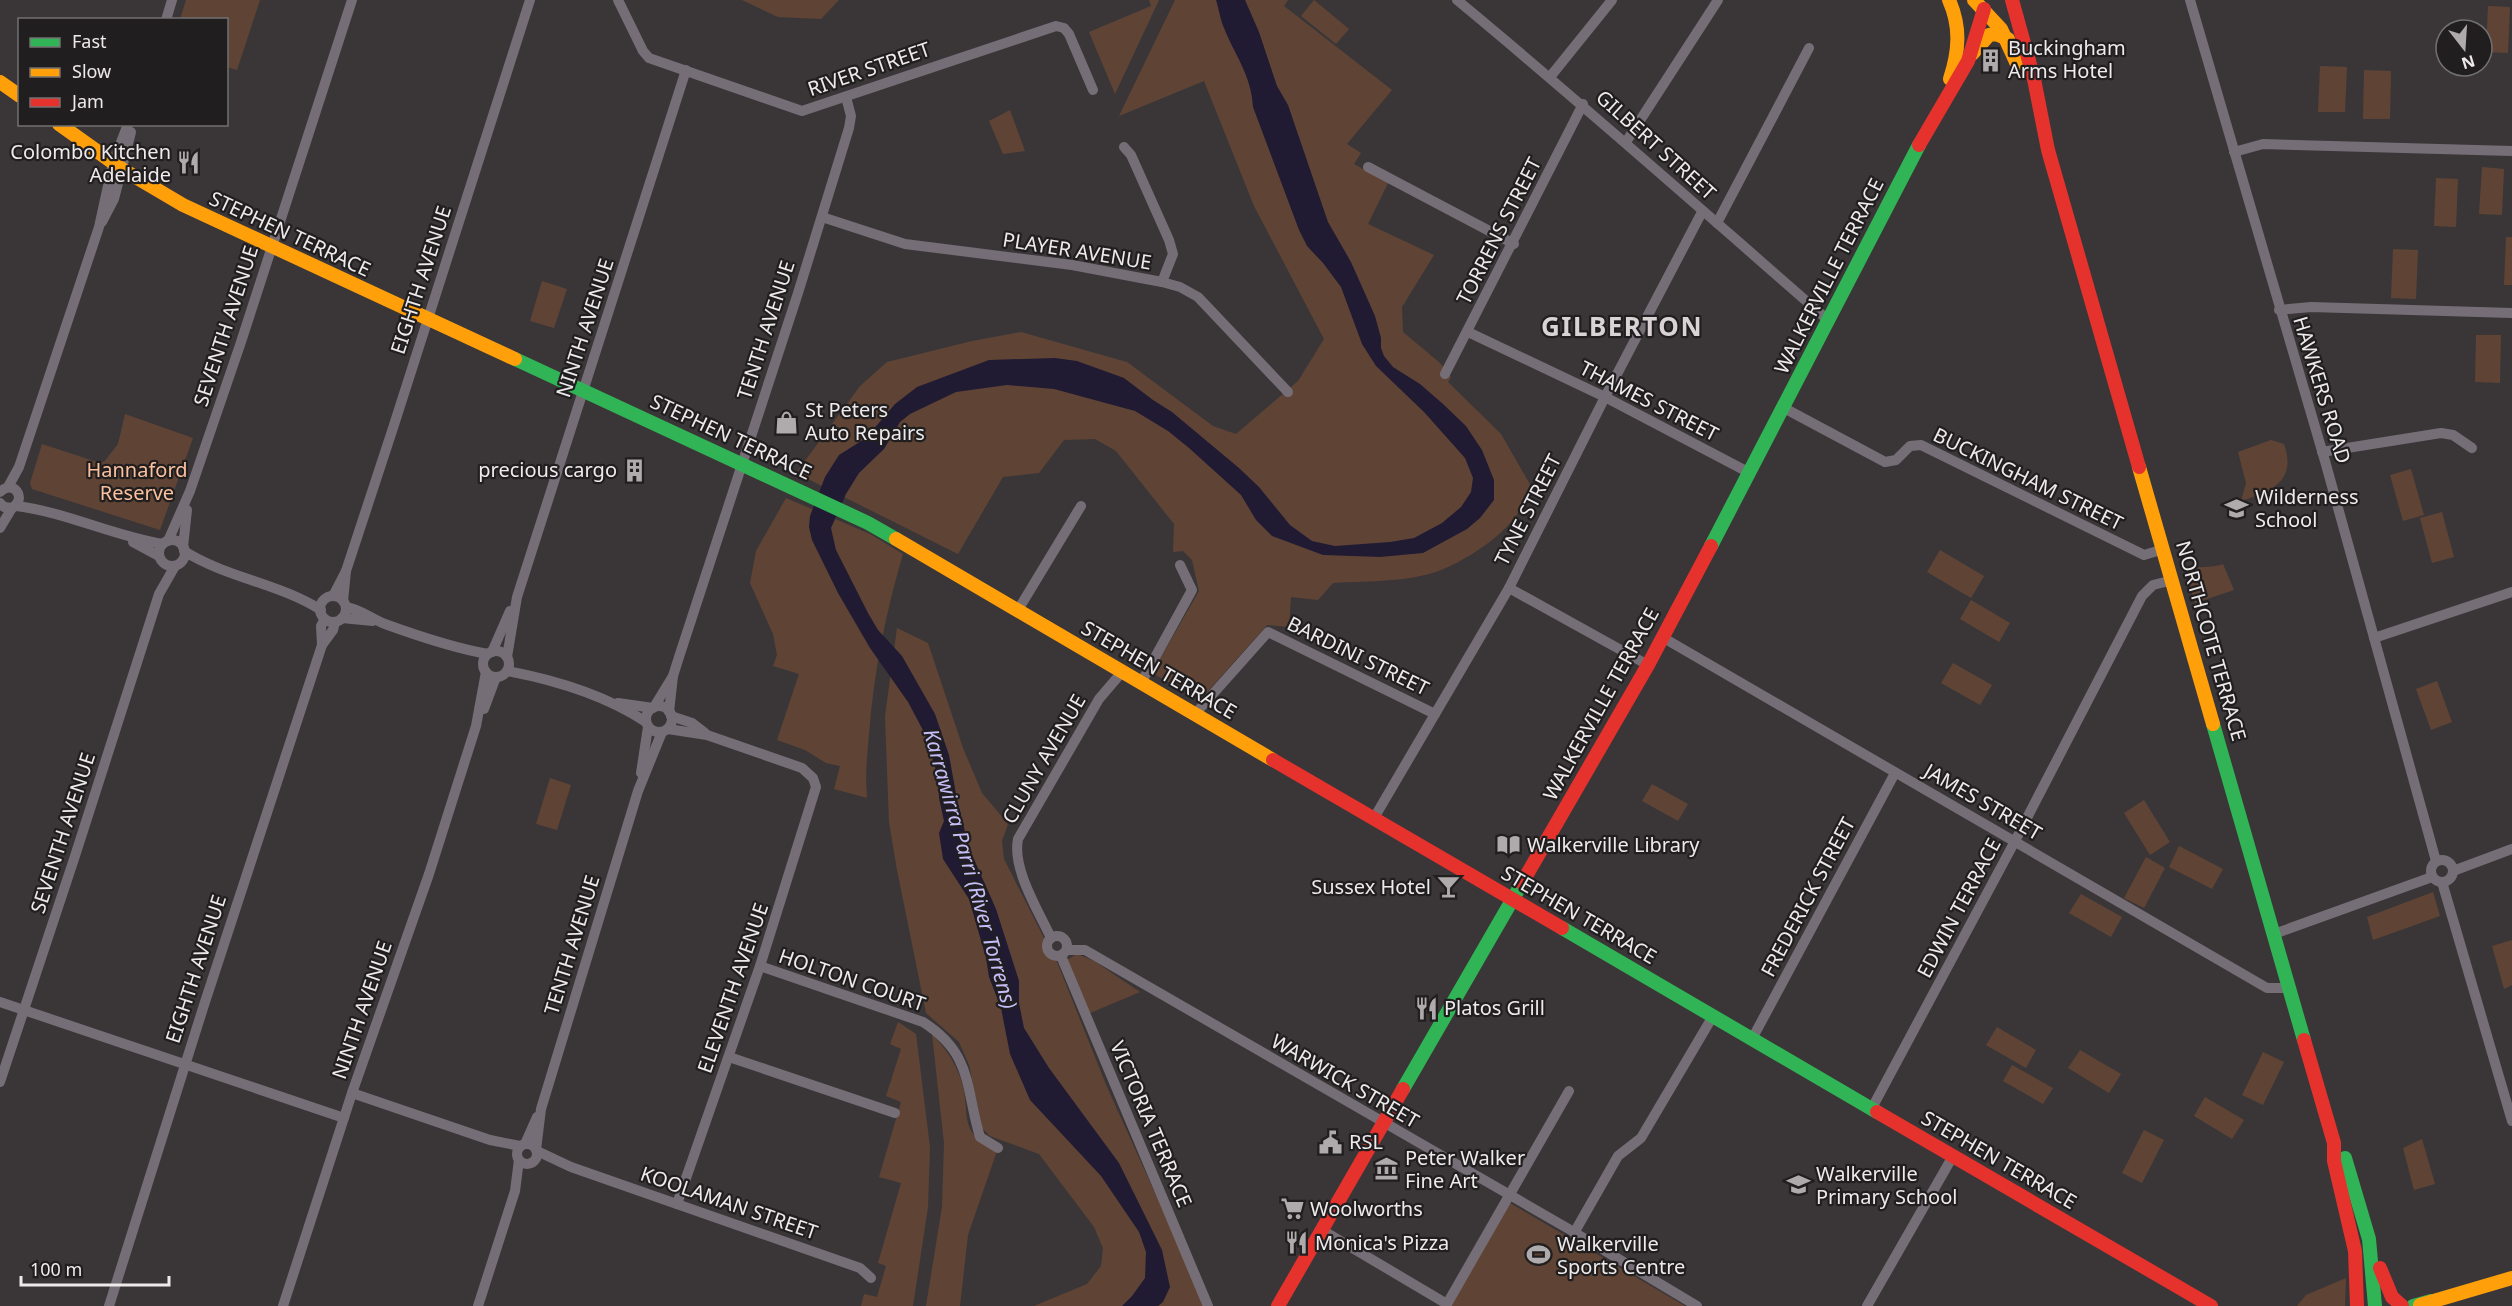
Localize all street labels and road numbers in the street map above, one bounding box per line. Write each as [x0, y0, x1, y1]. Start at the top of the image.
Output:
street label: RIVER STREET [804, 35, 934, 102]
street label: GILBERT STREET [1591, 84, 1722, 206]
street label: TORRENS STREET [1450, 153, 1547, 309]
street label: WALKERVILLE TERRACE [1767, 173, 1890, 378]
street label: STEPHEN TERRACE [205, 184, 375, 283]
street label: EIGHTH AVENUE [384, 202, 457, 357]
street label: PLAYER AVENUE [1001, 225, 1153, 276]
street label: SEVENTH AVENUE [187, 242, 264, 410]
street label: NINTH AVENUE [549, 255, 620, 401]
street label: TENTH AVENUE [730, 257, 801, 403]
street label: HAWKERS ROAD [2287, 313, 2358, 467]
street label: THAMES STREET [1575, 354, 1723, 447]
street label: STEPHEN TERRACE [646, 387, 816, 486]
street label: BUCKINGHAM STREET [1929, 421, 2128, 536]
street label: TYNE STREET [1488, 449, 1567, 570]
street label: NORTHCOTE TERRACE [2170, 538, 2253, 744]
street label: WALKERVILLE TERRACE [1536, 603, 1665, 805]
street label: BARDINI STREET [1283, 610, 1434, 702]
street label: STEPHEN TERRACE [1077, 614, 1242, 725]
street label: CLUNY AVENUE [996, 689, 1092, 828]
street label: SEVENTH AVENUE [24, 749, 101, 917]
street label: JAMES STREET [1918, 756, 2047, 846]
street label: FREDERICK STREET [1754, 812, 1861, 981]
street label: EDWIN TERRACE [1910, 833, 2007, 982]
street label: STEPHEN TERRACE [1497, 859, 1662, 970]
street label: TENTH AVENUE [537, 872, 606, 1018]
street label: EIGHTH AVENUE [159, 891, 232, 1046]
street label: ELEVENTH AVENUE [691, 899, 774, 1076]
street label: NINTH AVENUE [325, 937, 398, 1082]
street label: HOLTON COURT [775, 942, 929, 1017]
street label: WARWICK STREET [1266, 1027, 1424, 1134]
street label: VICTORIA TERRACE [1104, 1036, 1199, 1211]
street label: STEPHEN TERRACE [1917, 1104, 2082, 1215]
street label: KOOLAMAN STREET [637, 1160, 821, 1246]

